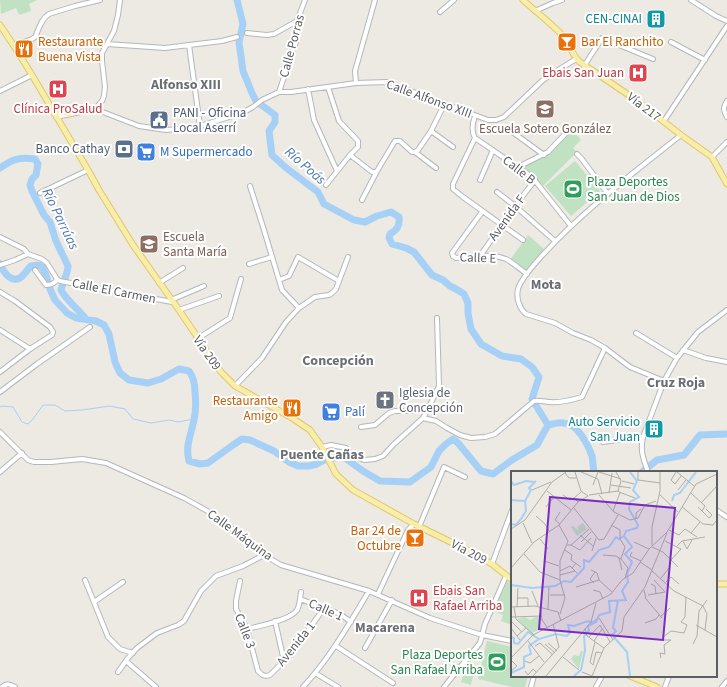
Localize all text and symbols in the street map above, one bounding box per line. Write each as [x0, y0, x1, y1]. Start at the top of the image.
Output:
building icon: CEN-CINAI [645, 8, 667, 30]
place label: CEN-CINAI [586, 10, 642, 28]
street label: Calle Porras [275, 12, 309, 79]
bar icon: Bar El Ranchito [556, 31, 578, 53]
place label: Restaurante Buena Vista [38, 33, 103, 66]
place label: Bar El Ranchito [581, 33, 664, 51]
restaurant icon: Restaurante Buena Vista [13, 38, 35, 60]
hospital icon: Ebais San Juan [627, 62, 649, 84]
place label: Ebais San Juan [542, 64, 624, 82]
district label: Alfonso XIII [150, 75, 221, 95]
street label: Calle Alfonso XIII [384, 75, 474, 123]
hospital icon: Clínica ProSalud [47, 78, 69, 100]
street label: Vía 217 [623, 88, 665, 126]
school or university icon: Escuela Sotero González [534, 98, 556, 120]
place label: Clínica ProSalud [13, 100, 103, 118]
place label: PANI - Oficina Local Aserrí [173, 104, 246, 137]
public building icon: PANI - Oficina Local Aserrí [148, 109, 170, 131]
place label: Escuela Sotero González [479, 120, 611, 138]
bank icon: Banco Cathay [113, 138, 135, 160]
place label: Banco Cathay [36, 140, 110, 158]
supermarket icon: M Supermercado [135, 141, 157, 163]
water label: Río Poás [280, 142, 330, 190]
place label: M Supermercado [160, 143, 252, 161]
street label: Calle B [499, 151, 540, 189]
place label: Plaza Deportes San Juan de Dios [587, 173, 680, 206]
sports icon: Plaza Deportes San Juan de Dios [562, 178, 584, 200]
water label: Río Parrúas [37, 185, 84, 253]
street label: Avenida F [484, 191, 530, 245]
place label: Escuela Santa María [163, 228, 227, 261]
school or university icon: Escuela Santa María [138, 233, 160, 255]
street label: Calle E [459, 248, 497, 268]
street label: Calle El Carmen [70, 274, 158, 308]
district label: Mota [531, 275, 561, 295]
street label: Vía 209 [189, 332, 225, 374]
district label: Concepción [302, 351, 374, 371]
district label: Cruz Roja [647, 373, 705, 393]
place label: Iglesia de Concepción [399, 384, 463, 417]
church icon: Iglesia de Concepción [374, 389, 396, 411]
place label: Restaurante Amigo [213, 392, 278, 425]
restaurant icon: Restaurante Amigo [281, 397, 303, 419]
supermarket icon: Palí [320, 401, 342, 423]
place label: Palí [345, 403, 366, 421]
place label: Auto Servicio San Juan [568, 413, 640, 446]
building icon: Auto Servicio San Juan [643, 418, 665, 440]
district label: Puente Cañas [280, 445, 364, 465]
inset map [511, 471, 717, 677]
street label: Calle Máquina [204, 505, 276, 565]
place label: Bar 24 de Octubre [351, 522, 401, 555]
bar icon: Bar 24 de Octubre [404, 527, 426, 549]
street label: Vía 209 [448, 535, 490, 569]
place label: Ebais San Rafael Arriba [433, 582, 502, 615]
hospital icon: Ebais San Rafael Arriba [408, 587, 430, 609]
street label: Calle 1 [306, 594, 346, 626]
street label: Calle 3 [230, 611, 260, 651]
street label: Avenida 1 [272, 618, 320, 670]
district label: Macarena [355, 618, 415, 638]
place label: Plaza Deportes San Rafael Arriba [391, 646, 484, 679]
sports icon: Plaza Deportes San Rafael Arriba [486, 651, 508, 673]

